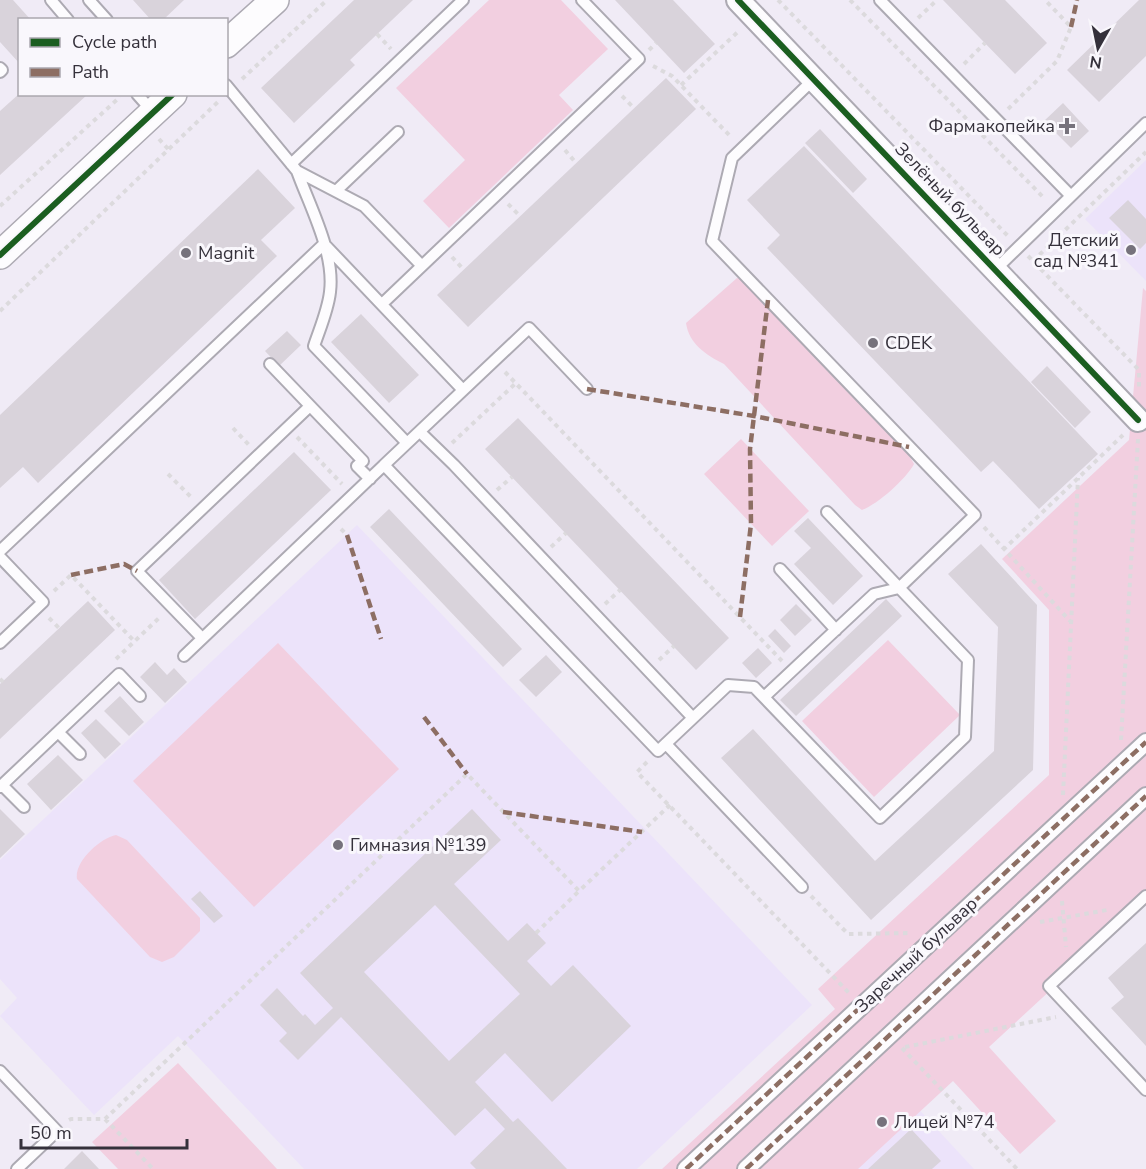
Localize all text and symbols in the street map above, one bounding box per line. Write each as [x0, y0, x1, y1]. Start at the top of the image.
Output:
legend [18, 18, 228, 96]
north arrow [1068, 18, 1128, 78]
text: Cycle path [72, 30, 157, 54]
text: N [1088, 50, 1103, 74]
text: Path [72, 60, 109, 84]
place label: Фармакопейка [928, 114, 1055, 138]
marker: Фармакопейка [1060, 119, 1074, 133]
street label: Зелёный бульвар [889, 137, 1011, 261]
place label: Детский сад №341 [1034, 228, 1119, 273]
place label: Magnit [198, 241, 255, 265]
marker: Детский сад №341 [1124, 243, 1138, 257]
marker: Magnit [179, 246, 193, 260]
place label: CDEK [885, 331, 933, 355]
marker: CDEK [866, 336, 880, 350]
place label: Гимназия №139 [350, 833, 487, 857]
marker: Гимназия №139 [331, 838, 345, 852]
street label: Заречный бульвар [849, 892, 983, 1018]
place label: Лицей №74 [894, 1110, 995, 1134]
scale bar [21, 1112, 188, 1150]
marker: Лицей №74 [875, 1115, 889, 1129]
text: 50 m [30, 1121, 72, 1145]

